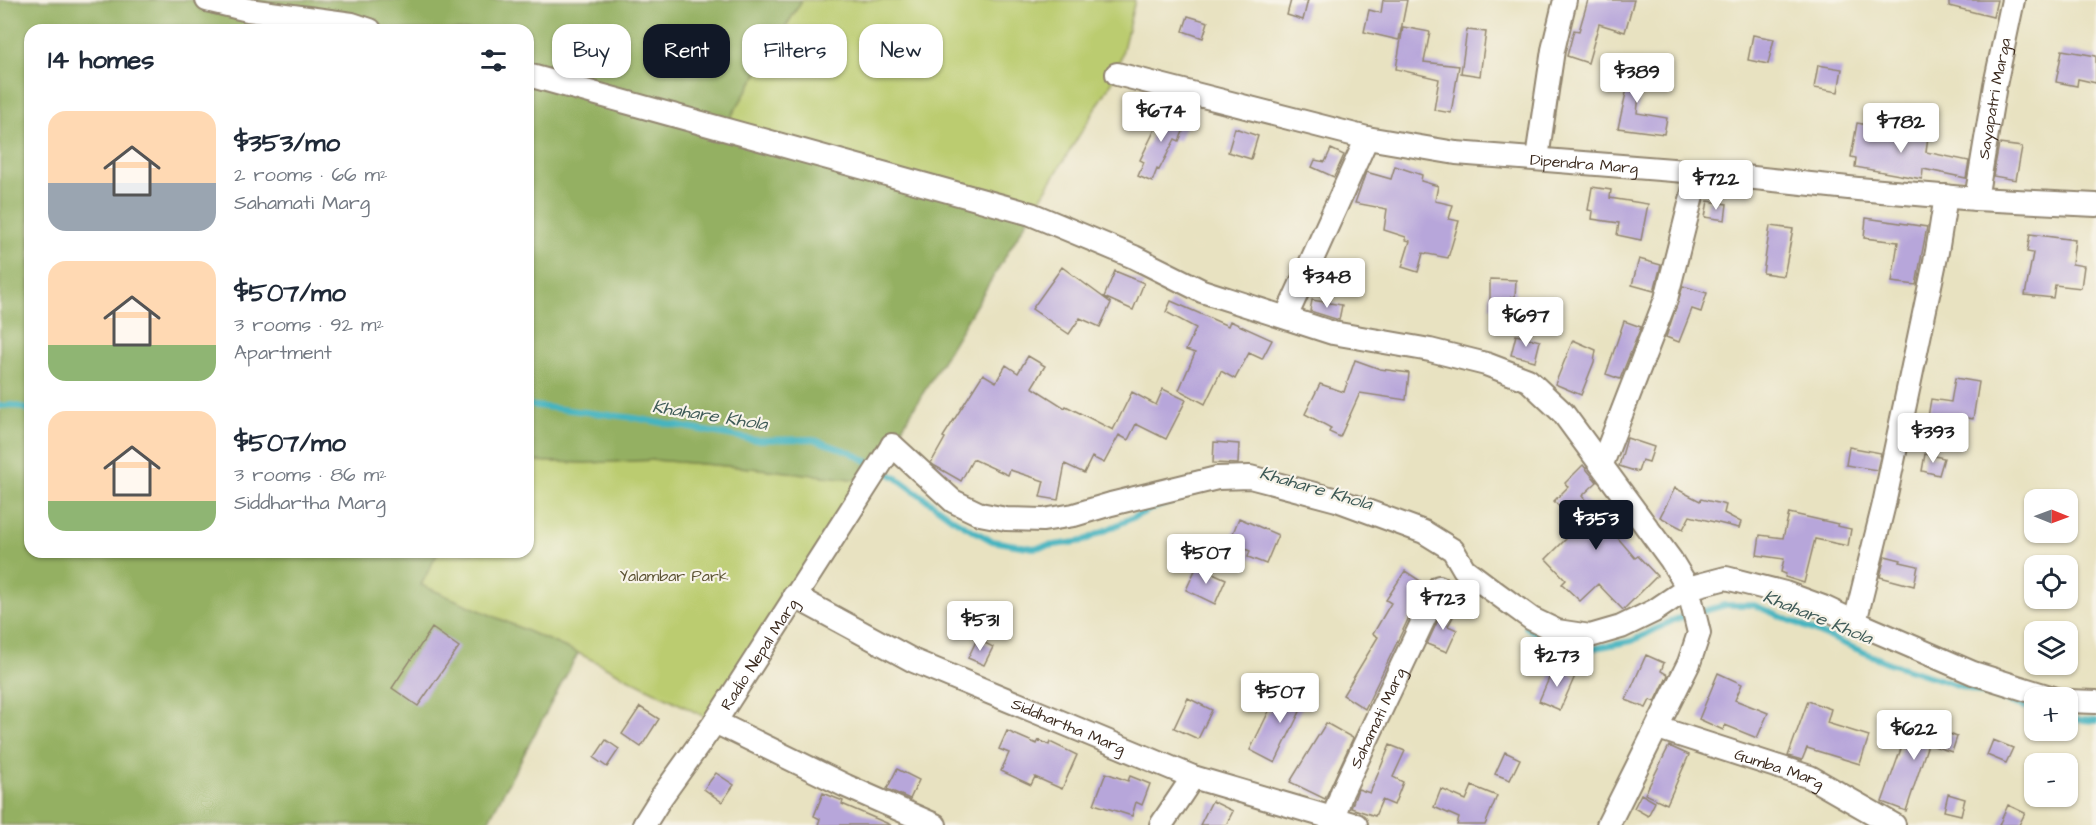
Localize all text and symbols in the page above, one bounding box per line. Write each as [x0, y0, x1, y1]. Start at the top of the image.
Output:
chip: Buy [552, 24, 631, 78]
chip: Rent [643, 24, 730, 78]
chip: Filters [742, 24, 847, 78]
chip: New [859, 24, 943, 78]
street label: Sayapatri Marga [1973, 36, 2017, 161]
text: 14 homes [48, 42, 154, 78]
icon: filters [477, 44, 510, 77]
pin: $389 [1601, 53, 1673, 104]
text: $389 [1614, 58, 1660, 86]
pin: $674 [1125, 92, 1197, 143]
text: $674 [1136, 97, 1186, 125]
pin: $782 [1865, 103, 1937, 154]
text: $782 [1877, 108, 1925, 136]
text: $353/mo [234, 125, 340, 161]
icon: home [96, 135, 168, 207]
street label: Dipendra Marg [1529, 149, 1639, 180]
pin: $722 [1680, 160, 1752, 211]
text: 2 rooms · 66 m² [234, 161, 388, 189]
text: $722 [1693, 165, 1739, 193]
text: Sahamati Marg [234, 189, 370, 217]
pin: $348 [1291, 258, 1363, 309]
text: $348 [1303, 263, 1351, 291]
text: $507/mo [234, 275, 346, 311]
icon: home [96, 285, 168, 357]
pin: $697 [1490, 297, 1562, 348]
text: $697 [1502, 302, 1550, 330]
text: 3 rooms · 92 m² [234, 311, 384, 339]
text: Apartment [234, 339, 332, 367]
water label: Khahare Khola [651, 394, 770, 437]
pin: $393 [1897, 413, 1969, 464]
text: $393 [1912, 418, 1954, 446]
text: $507/mo [234, 425, 346, 461]
icon: home [96, 435, 168, 507]
water label: Khahare Khola [1257, 460, 1376, 517]
text: 3 rooms · 86 m² [234, 461, 387, 489]
text: Siddhartha Marg [234, 489, 386, 517]
north arrow [2024, 489, 2078, 543]
map controls [2024, 489, 2078, 807]
pin: $353 [1560, 500, 1632, 551]
text: $353 [1573, 505, 1619, 533]
pin: $507 [1170, 534, 1242, 585]
text: $507 [1181, 539, 1231, 567]
button: locate [2024, 555, 2078, 609]
park label: Yalambar Park [619, 565, 729, 587]
pin: $723 [1407, 580, 1479, 631]
water label: Khahare Khola [1759, 584, 1877, 651]
text: $723 [1420, 585, 1466, 613]
street label: Radio Nepal Marg [715, 594, 804, 715]
pin: $531 [944, 601, 1016, 652]
text: $531 [961, 606, 999, 634]
button: layers [2024, 621, 2078, 675]
pin: $273 [1521, 637, 1593, 688]
text: $273 [1534, 642, 1580, 670]
street label: Sahamati Marg [1345, 664, 1412, 772]
pin: $507 [1244, 673, 1316, 724]
text: $507 [1255, 678, 1305, 706]
button: + [2024, 687, 2078, 741]
street label: Siddhartha Marg [1008, 693, 1129, 761]
pin: $622 [1878, 710, 1950, 761]
text: $622 [1891, 715, 1937, 743]
street label: Gumba Marg [1732, 743, 1828, 796]
button: − [2024, 753, 2078, 807]

